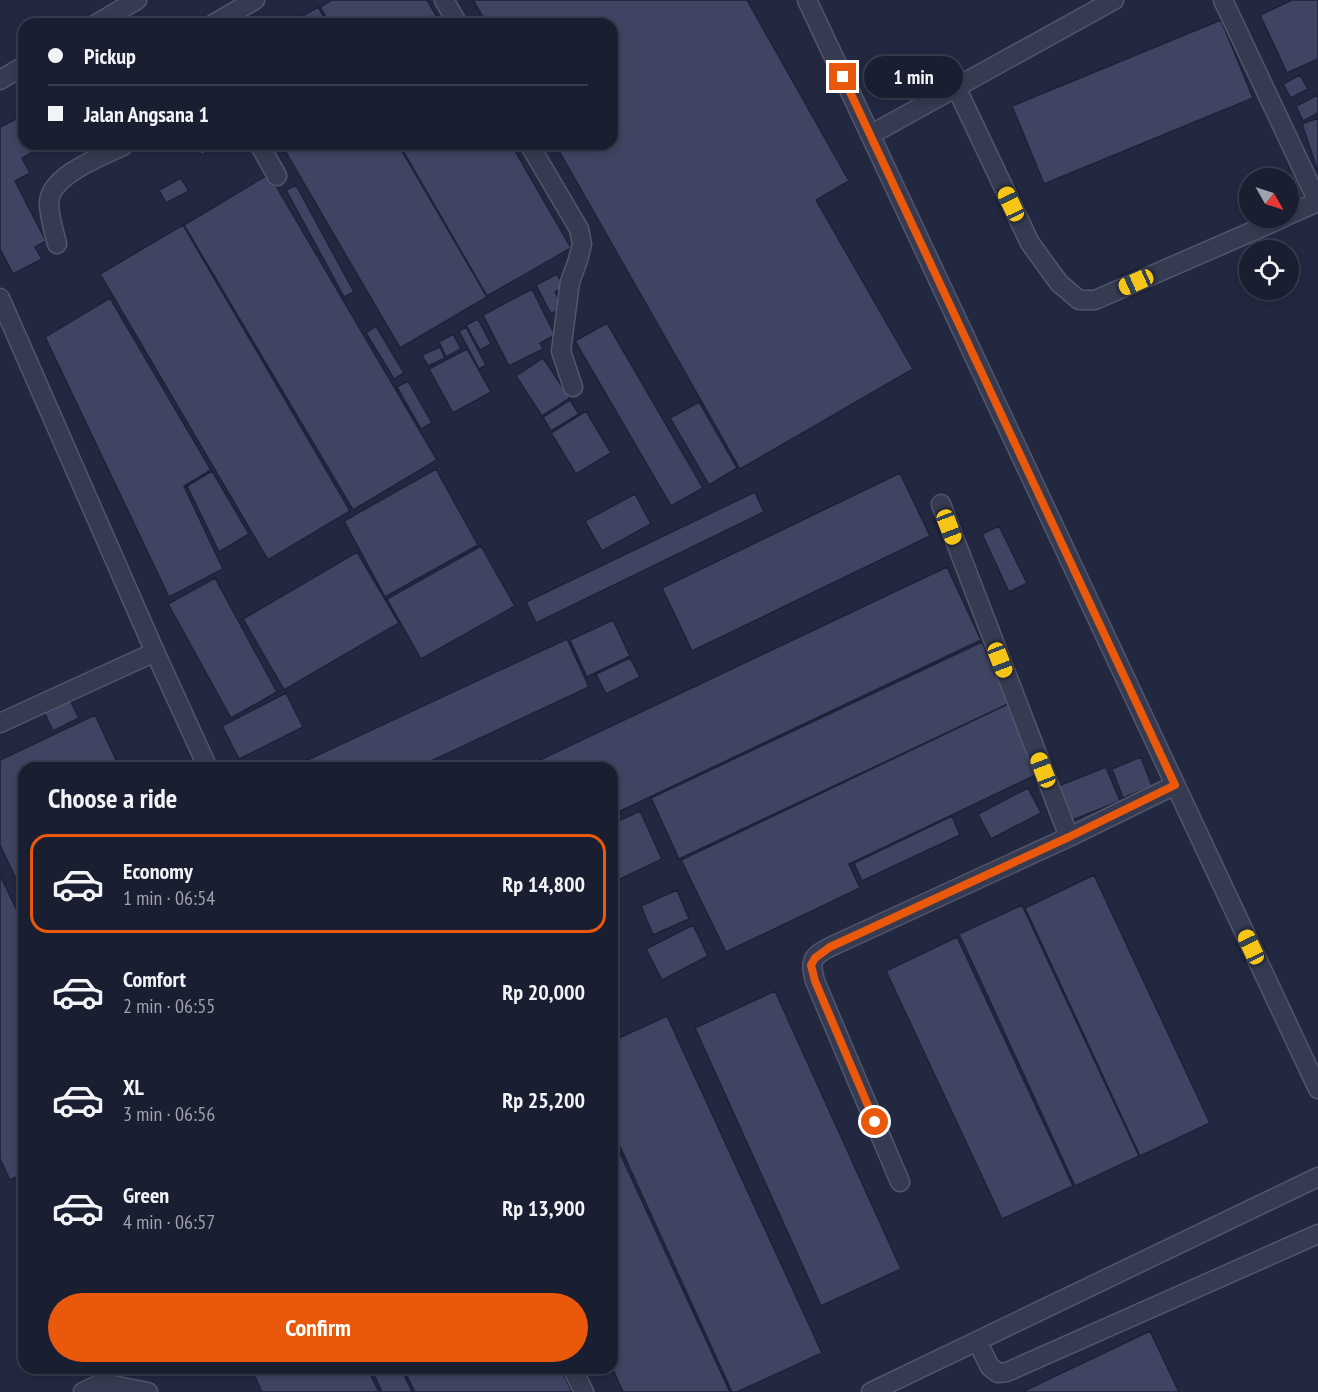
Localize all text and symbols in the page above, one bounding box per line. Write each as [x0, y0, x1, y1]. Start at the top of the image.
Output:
text: Pickup [84, 42, 136, 70]
callout: 1 min [864, 56, 963, 98]
route end [829, 63, 856, 90]
text: 1 min [893, 64, 934, 90]
text: Jalan Angsana 1 [84, 100, 209, 128]
north arrow [1239, 168, 1299, 228]
map controls [1239, 168, 1299, 300]
car [995, 184, 1027, 224]
button: locate [1239, 240, 1299, 300]
car [1116, 266, 1156, 298]
car [934, 507, 964, 547]
car [985, 640, 1015, 680]
car [1028, 750, 1058, 790]
text: Choose a ride [48, 781, 177, 815]
icon: car [51, 857, 105, 911]
text: Economy [123, 857, 193, 885]
text: Rp 14,800 [502, 870, 585, 898]
text: 1 min · 06:54 [123, 885, 215, 911]
car [1235, 927, 1267, 967]
icon: car [51, 965, 105, 1019]
text: Comfort [123, 965, 186, 993]
text: Rp 20,000 [502, 978, 585, 1006]
text: 2 min · 06:55 [123, 993, 215, 1019]
icon: car [51, 1073, 105, 1127]
text: XL [123, 1073, 144, 1101]
text: Rp 25,200 [502, 1086, 585, 1114]
text: 3 min · 06:56 [123, 1101, 215, 1127]
route start [861, 1108, 888, 1135]
icon: car [51, 1181, 105, 1235]
text: Green [123, 1181, 169, 1209]
text: Rp 13,900 [502, 1194, 585, 1222]
text: 4 min · 06:57 [123, 1209, 215, 1235]
button: Confirm [48, 1293, 588, 1362]

